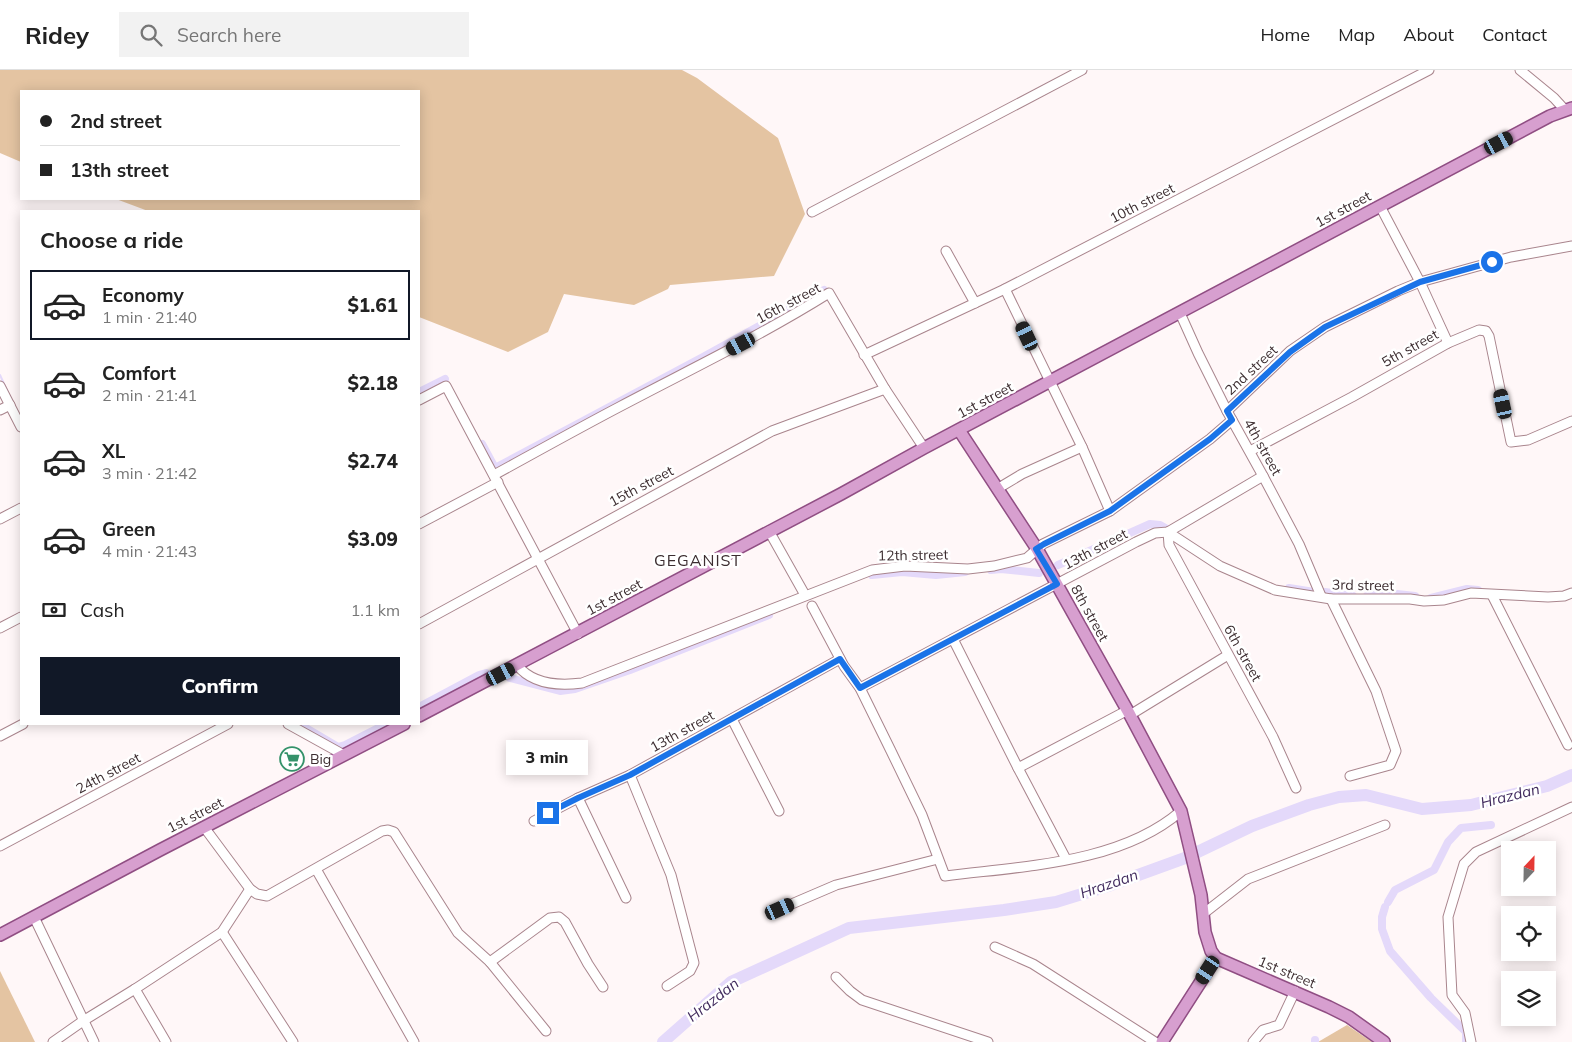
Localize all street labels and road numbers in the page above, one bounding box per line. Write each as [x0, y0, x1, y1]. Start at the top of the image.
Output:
street label: 10th street [1107, 179, 1178, 227]
street label: 1st street [1312, 187, 1374, 231]
street label: 16th street [753, 278, 823, 327]
street label: 5th street [1378, 325, 1442, 371]
street label: 2nd street [1221, 341, 1281, 399]
street label: 1st street [954, 378, 1016, 422]
street label: 4th street [1240, 415, 1286, 479]
street label: 15th street [606, 461, 676, 510]
street label: 13th street [1060, 524, 1130, 573]
street label: 12th street [878, 545, 948, 565]
street label: 1st street [583, 575, 645, 619]
street label: 3rd street [1332, 575, 1394, 595]
street label: 8th street [1067, 581, 1113, 645]
street label: 6th street [1220, 621, 1266, 685]
street label: 13th street [647, 706, 717, 756]
street label: 24th street [73, 748, 143, 797]
street label: 1st street [164, 793, 226, 837]
street label: 1st street [1256, 952, 1319, 992]

